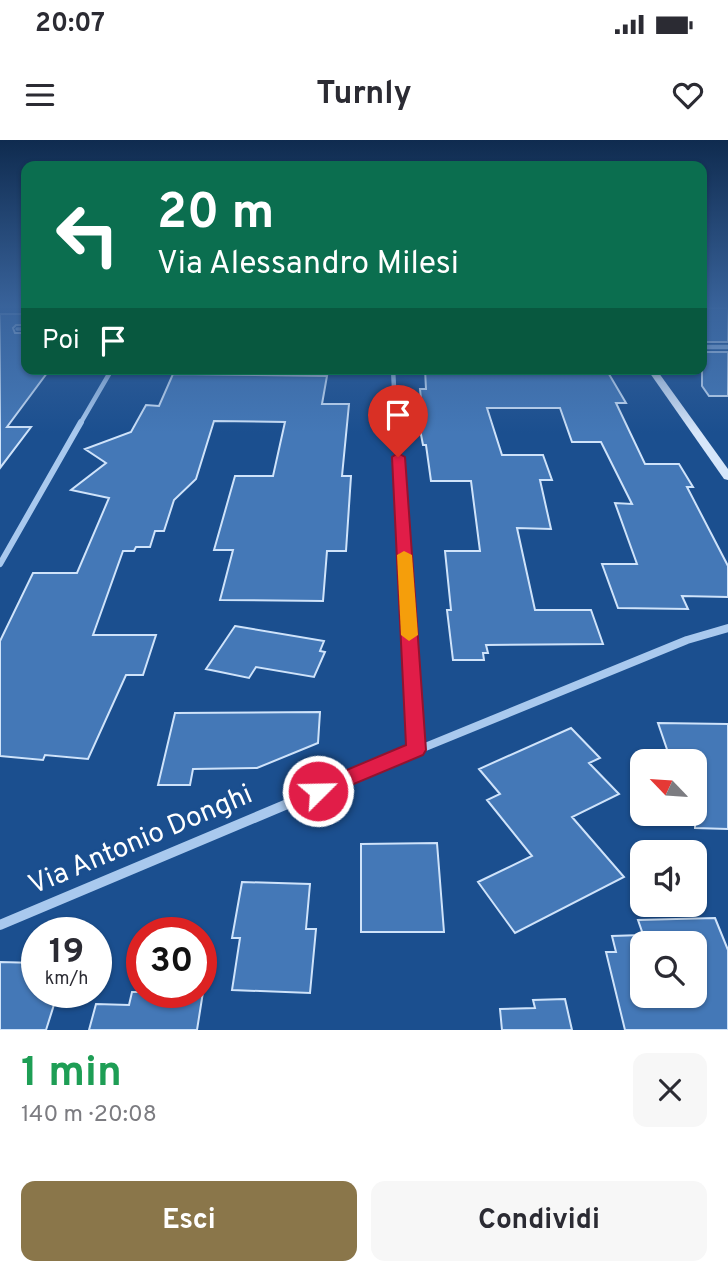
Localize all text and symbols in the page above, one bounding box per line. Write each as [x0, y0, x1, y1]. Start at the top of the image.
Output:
text: 20:07 [35, 8, 105, 41]
text: Turnly [316, 75, 412, 115]
icon: menu [21, 76, 59, 114]
icon: heart [669, 76, 707, 114]
text: 20 m [157, 184, 274, 246]
icon: left [42, 189, 133, 280]
text: Via Alessandro Milesi [157, 245, 459, 285]
icon: arrive [94, 322, 132, 360]
text: Poi [42, 325, 80, 358]
pin [368, 385, 428, 457]
icon: arrive [379, 396, 417, 434]
north arrow [630, 749, 707, 826]
map controls [630, 749, 707, 1008]
position arrow [281, 754, 355, 828]
street label: Via Antonio Donghi [24, 778, 258, 904]
button: sound [630, 840, 707, 917]
speed limit sign: 30 [126, 917, 217, 1008]
text: 19 [49, 931, 84, 975]
button: search [630, 931, 707, 1008]
text: km/h [45, 968, 88, 991]
text: 1 min [21, 1048, 122, 1101]
button: close [633, 1053, 707, 1127]
text: 140 m · 20:08 [21, 1101, 157, 1130]
button: Esci [21, 1181, 357, 1261]
button: Condividi [371, 1181, 707, 1261]

